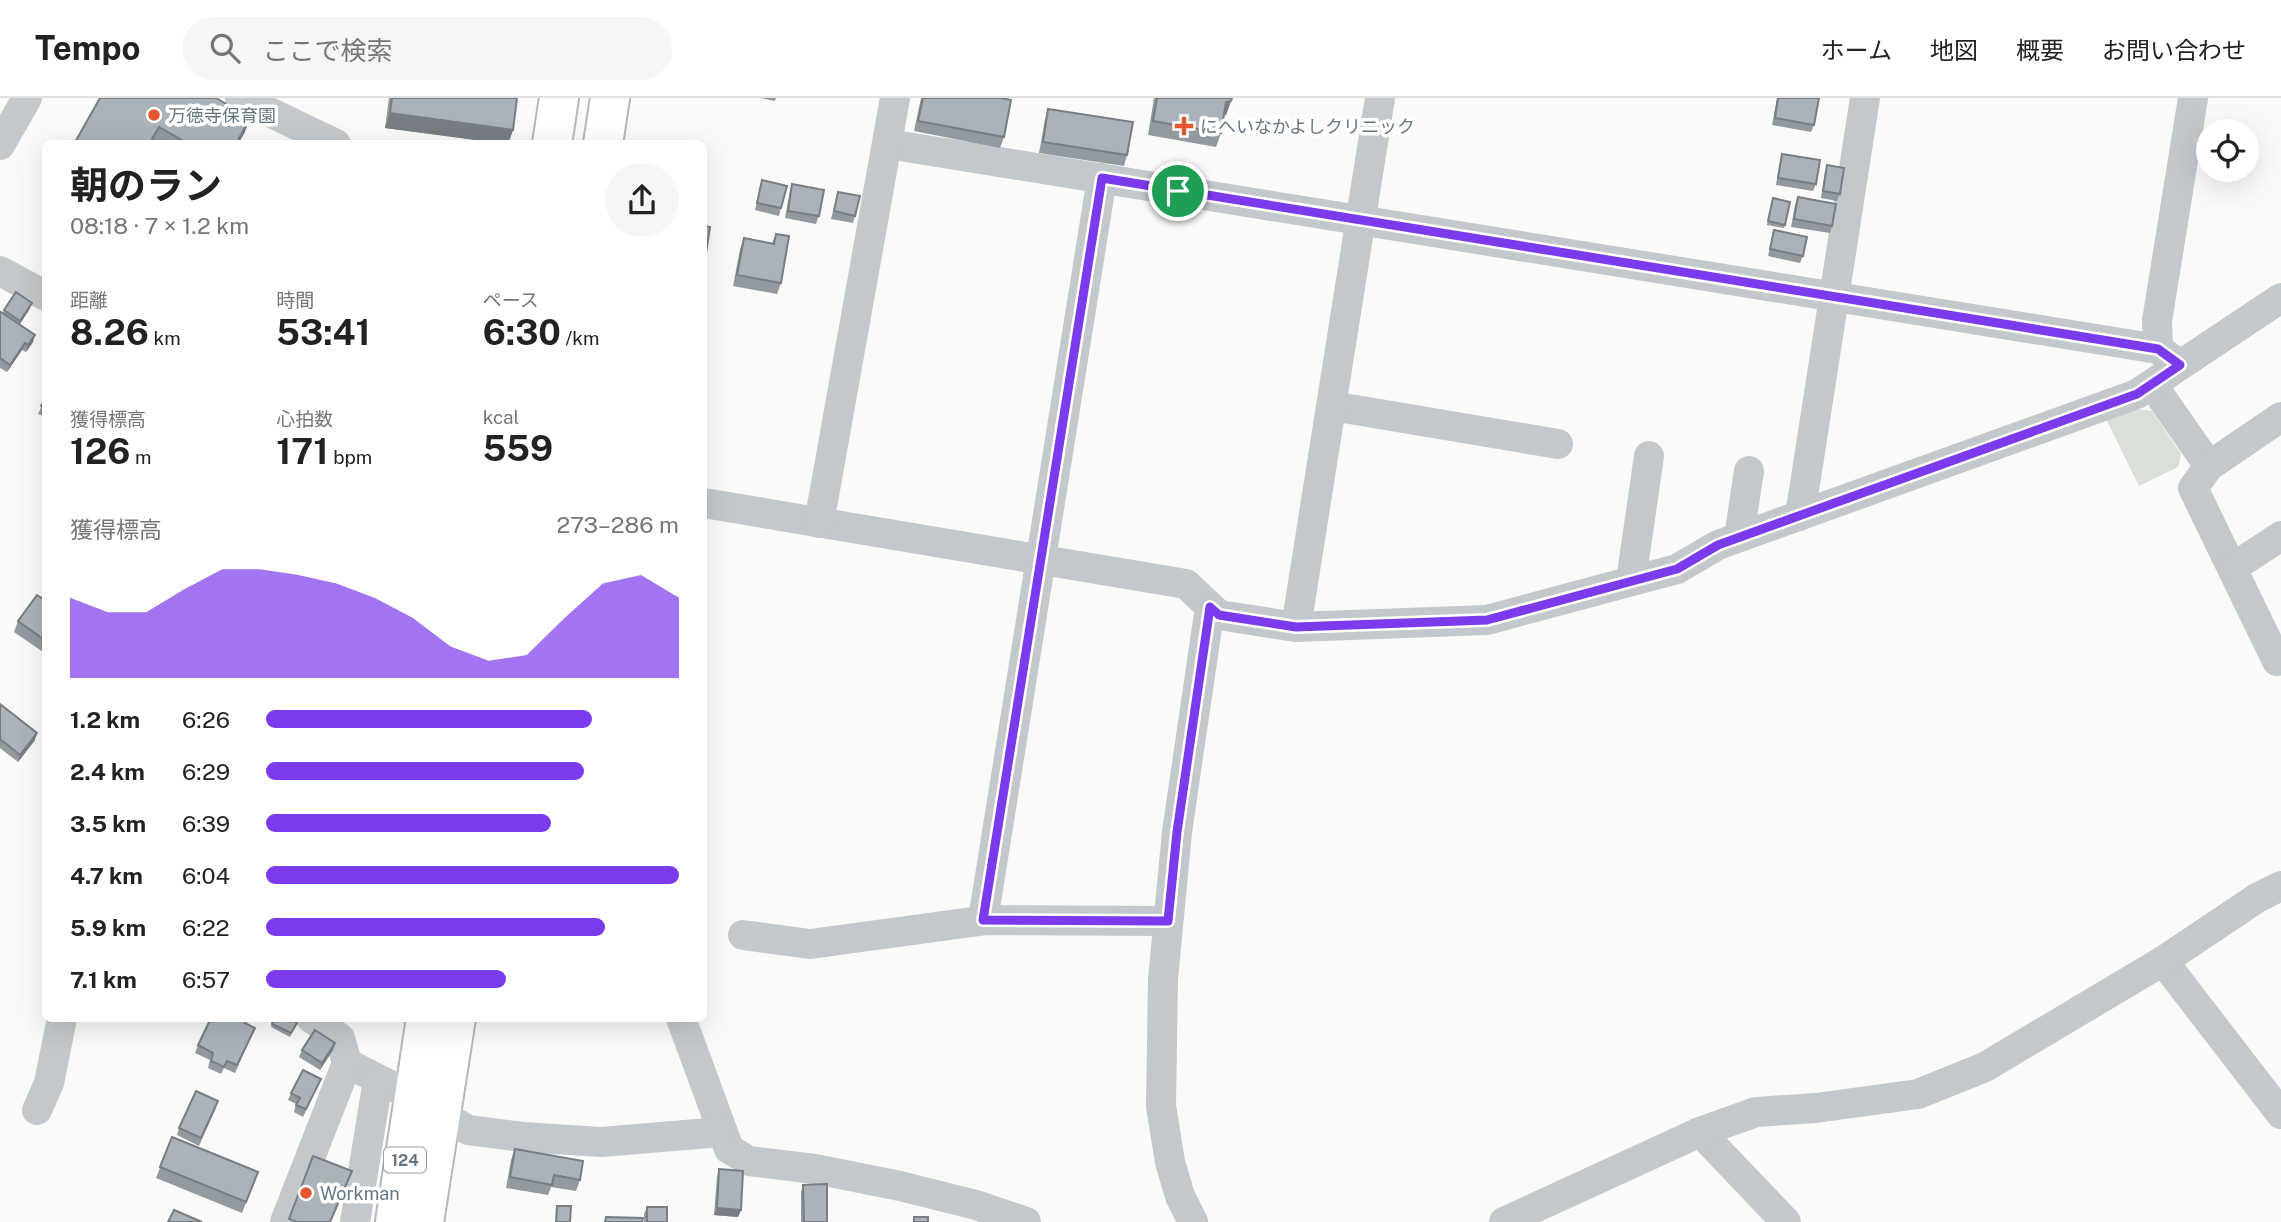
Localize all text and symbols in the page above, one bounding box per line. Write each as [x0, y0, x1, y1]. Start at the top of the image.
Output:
search box [182, 17, 672, 80]
text: Tempo [35, 29, 140, 67]
icon: search [206, 29, 244, 67]
text: ここで検索 [262, 35, 392, 66]
text: ホーム [1821, 36, 1892, 64]
text: 地図 [1930, 36, 1978, 64]
text: 概要 [2016, 36, 2064, 64]
text: お問い合わせ [2102, 36, 2246, 64]
place label: 万徳寺保育園 [168, 105, 276, 126]
marker: 万徳寺保育園 [146, 107, 162, 123]
marker: にへいなかよしクリニック [1174, 116, 1194, 136]
place label: にへいなかよしクリニック [1200, 116, 1415, 137]
map controls [2196, 119, 2259, 182]
button: locate [2196, 119, 2259, 182]
pin [1148, 161, 1208, 221]
text: 朝のラン [70, 163, 222, 208]
button: share [605, 163, 679, 237]
icon: arrive [1159, 172, 1197, 210]
text: 08:18 · 7 × 1.2 km [70, 212, 249, 239]
text: 距離 [70, 289, 108, 311]
text: 時間 [276, 289, 314, 311]
text: ペース [483, 289, 539, 311]
text: 8.26 [70, 312, 149, 353]
text: 53:41 [276, 312, 371, 353]
text: 6:30 [483, 312, 561, 353]
text: km [149, 327, 181, 349]
text: /km [561, 327, 599, 349]
text: kcal [483, 406, 519, 428]
text: 獲得標高 [70, 408, 146, 430]
text: 心拍数 [276, 408, 333, 430]
text: 559 [483, 428, 553, 469]
text: 126 [70, 431, 130, 472]
text: 171 [276, 431, 329, 472]
text: m [130, 446, 151, 468]
text: bpm [329, 446, 372, 468]
text: 273–286 m [556, 511, 679, 538]
text: 獲得標高 [70, 516, 162, 543]
text: 1.2 km [70, 706, 140, 733]
text: 6:26 [182, 706, 230, 733]
text: 2.4 km [70, 758, 145, 785]
text: 6:29 [182, 758, 230, 785]
text: 3.5 km [70, 810, 146, 837]
text: 6:39 [182, 810, 230, 837]
text: 4.7 km [70, 862, 143, 889]
text: 6:04 [182, 862, 230, 889]
text: 5.9 km [70, 914, 146, 941]
text: 6:22 [182, 914, 229, 941]
text: 7.1 km [70, 966, 137, 993]
text: 6:57 [182, 966, 230, 993]
road number: 124 [384, 1148, 426, 1172]
place label: Workman [320, 1183, 400, 1204]
marker: Workman [298, 1185, 314, 1201]

